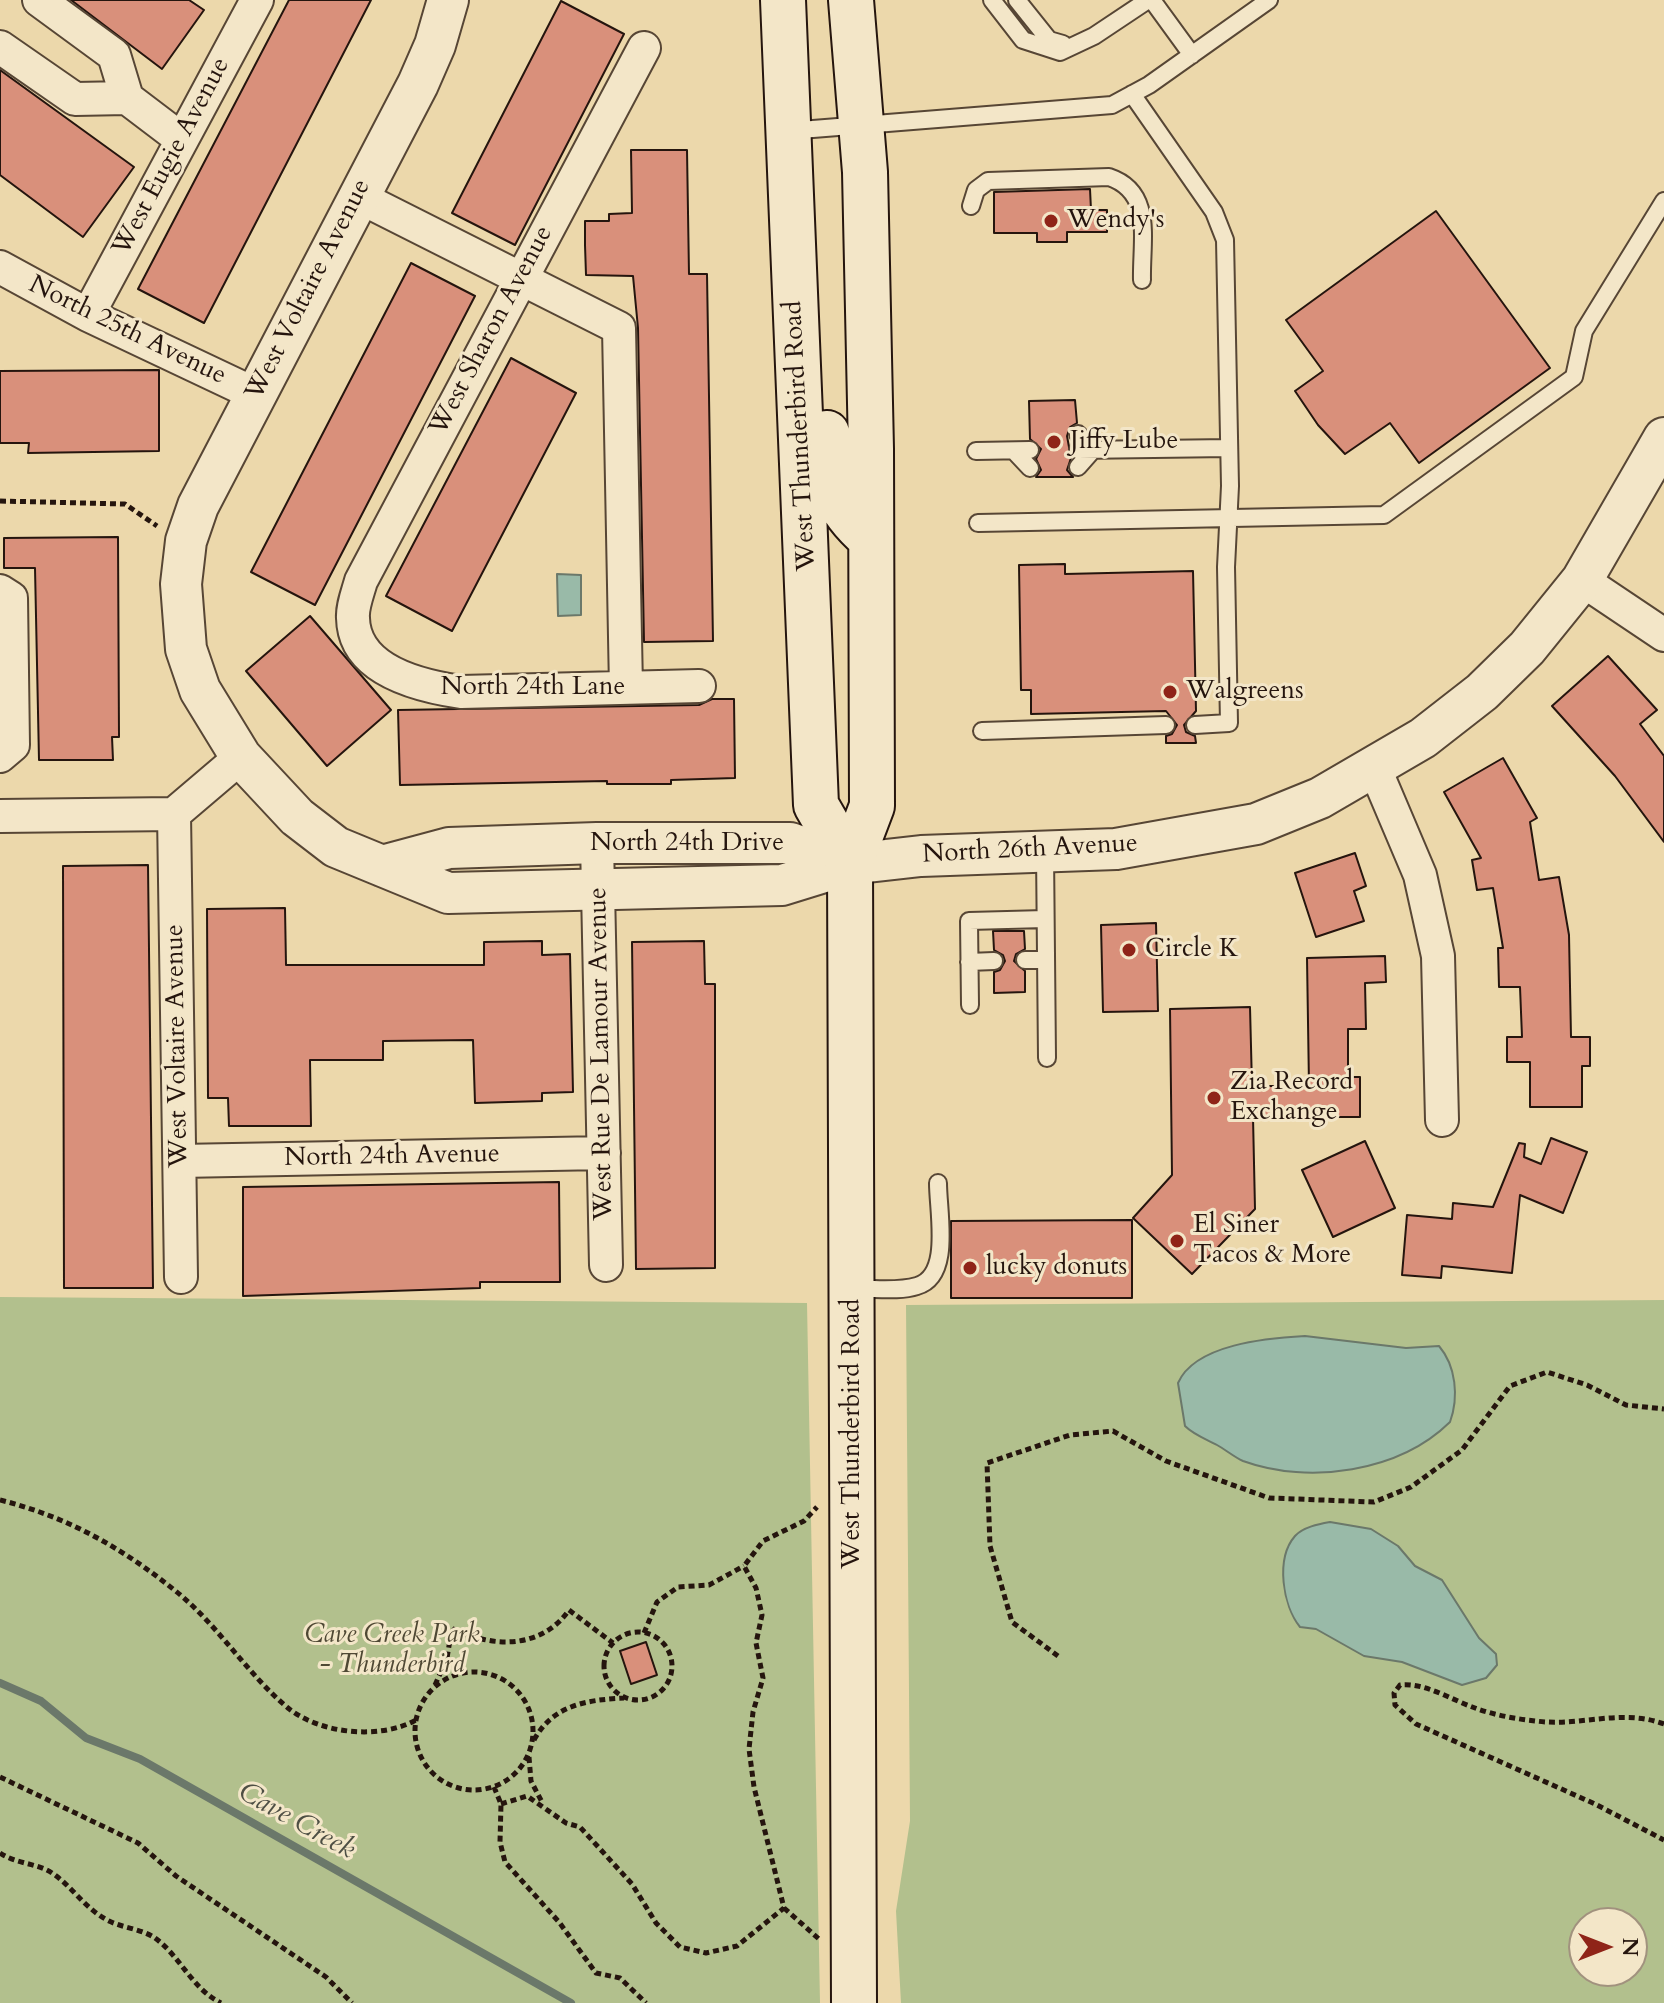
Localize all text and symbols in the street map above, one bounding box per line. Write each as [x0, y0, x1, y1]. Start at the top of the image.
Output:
street label: West Eugie Avenue [107, 53, 237, 261]
street label: West Voltaire Avenue [240, 174, 378, 406]
place label: Wendy's [1067, 205, 1164, 237]
marker: Wendy's [1042, 212, 1060, 230]
street label: West Sharon Avenue [424, 221, 560, 441]
street label: North 25th Avenue [23, 270, 231, 392]
street label: West Thunderbird Road [778, 300, 824, 572]
place label: Jiffy Lube [1070, 426, 1178, 458]
marker: Jiffy Lube [1045, 433, 1063, 451]
street label: North 24th Lane [441, 672, 625, 704]
place label: Walgreens [1186, 676, 1304, 708]
marker: Walgreens [1161, 683, 1179, 701]
street label: North 24th Drive [590, 828, 784, 860]
street label: North 26th Avenue [922, 829, 1138, 871]
street label: West Rue De Lamour Avenue [583, 887, 621, 1221]
street label: West Voltaire Avenue [160, 924, 196, 1168]
place label: Circle K [1145, 934, 1238, 966]
marker: Circle K [1120, 941, 1138, 959]
place label: Zia Record Exchange [1230, 1067, 1353, 1128]
marker: Zia Record Exchange [1205, 1089, 1223, 1107]
street label: North 24th Avenue [284, 1140, 500, 1174]
place label: El Siner Tacos & More [1193, 1210, 1351, 1272]
marker: El Siner Tacos & More [1168, 1232, 1186, 1250]
place label: lucky donuts [986, 1252, 1127, 1284]
marker: lucky donuts [961, 1259, 979, 1277]
street label: West Thunderbird Road [837, 1299, 869, 1569]
park label: Cave Creek Park - Thunderbird [304, 1620, 480, 1682]
water label: Cave Creek [232, 1776, 360, 1868]
north arrow [1568, 1907, 1648, 1987]
text: N [1615, 1937, 1645, 1957]

